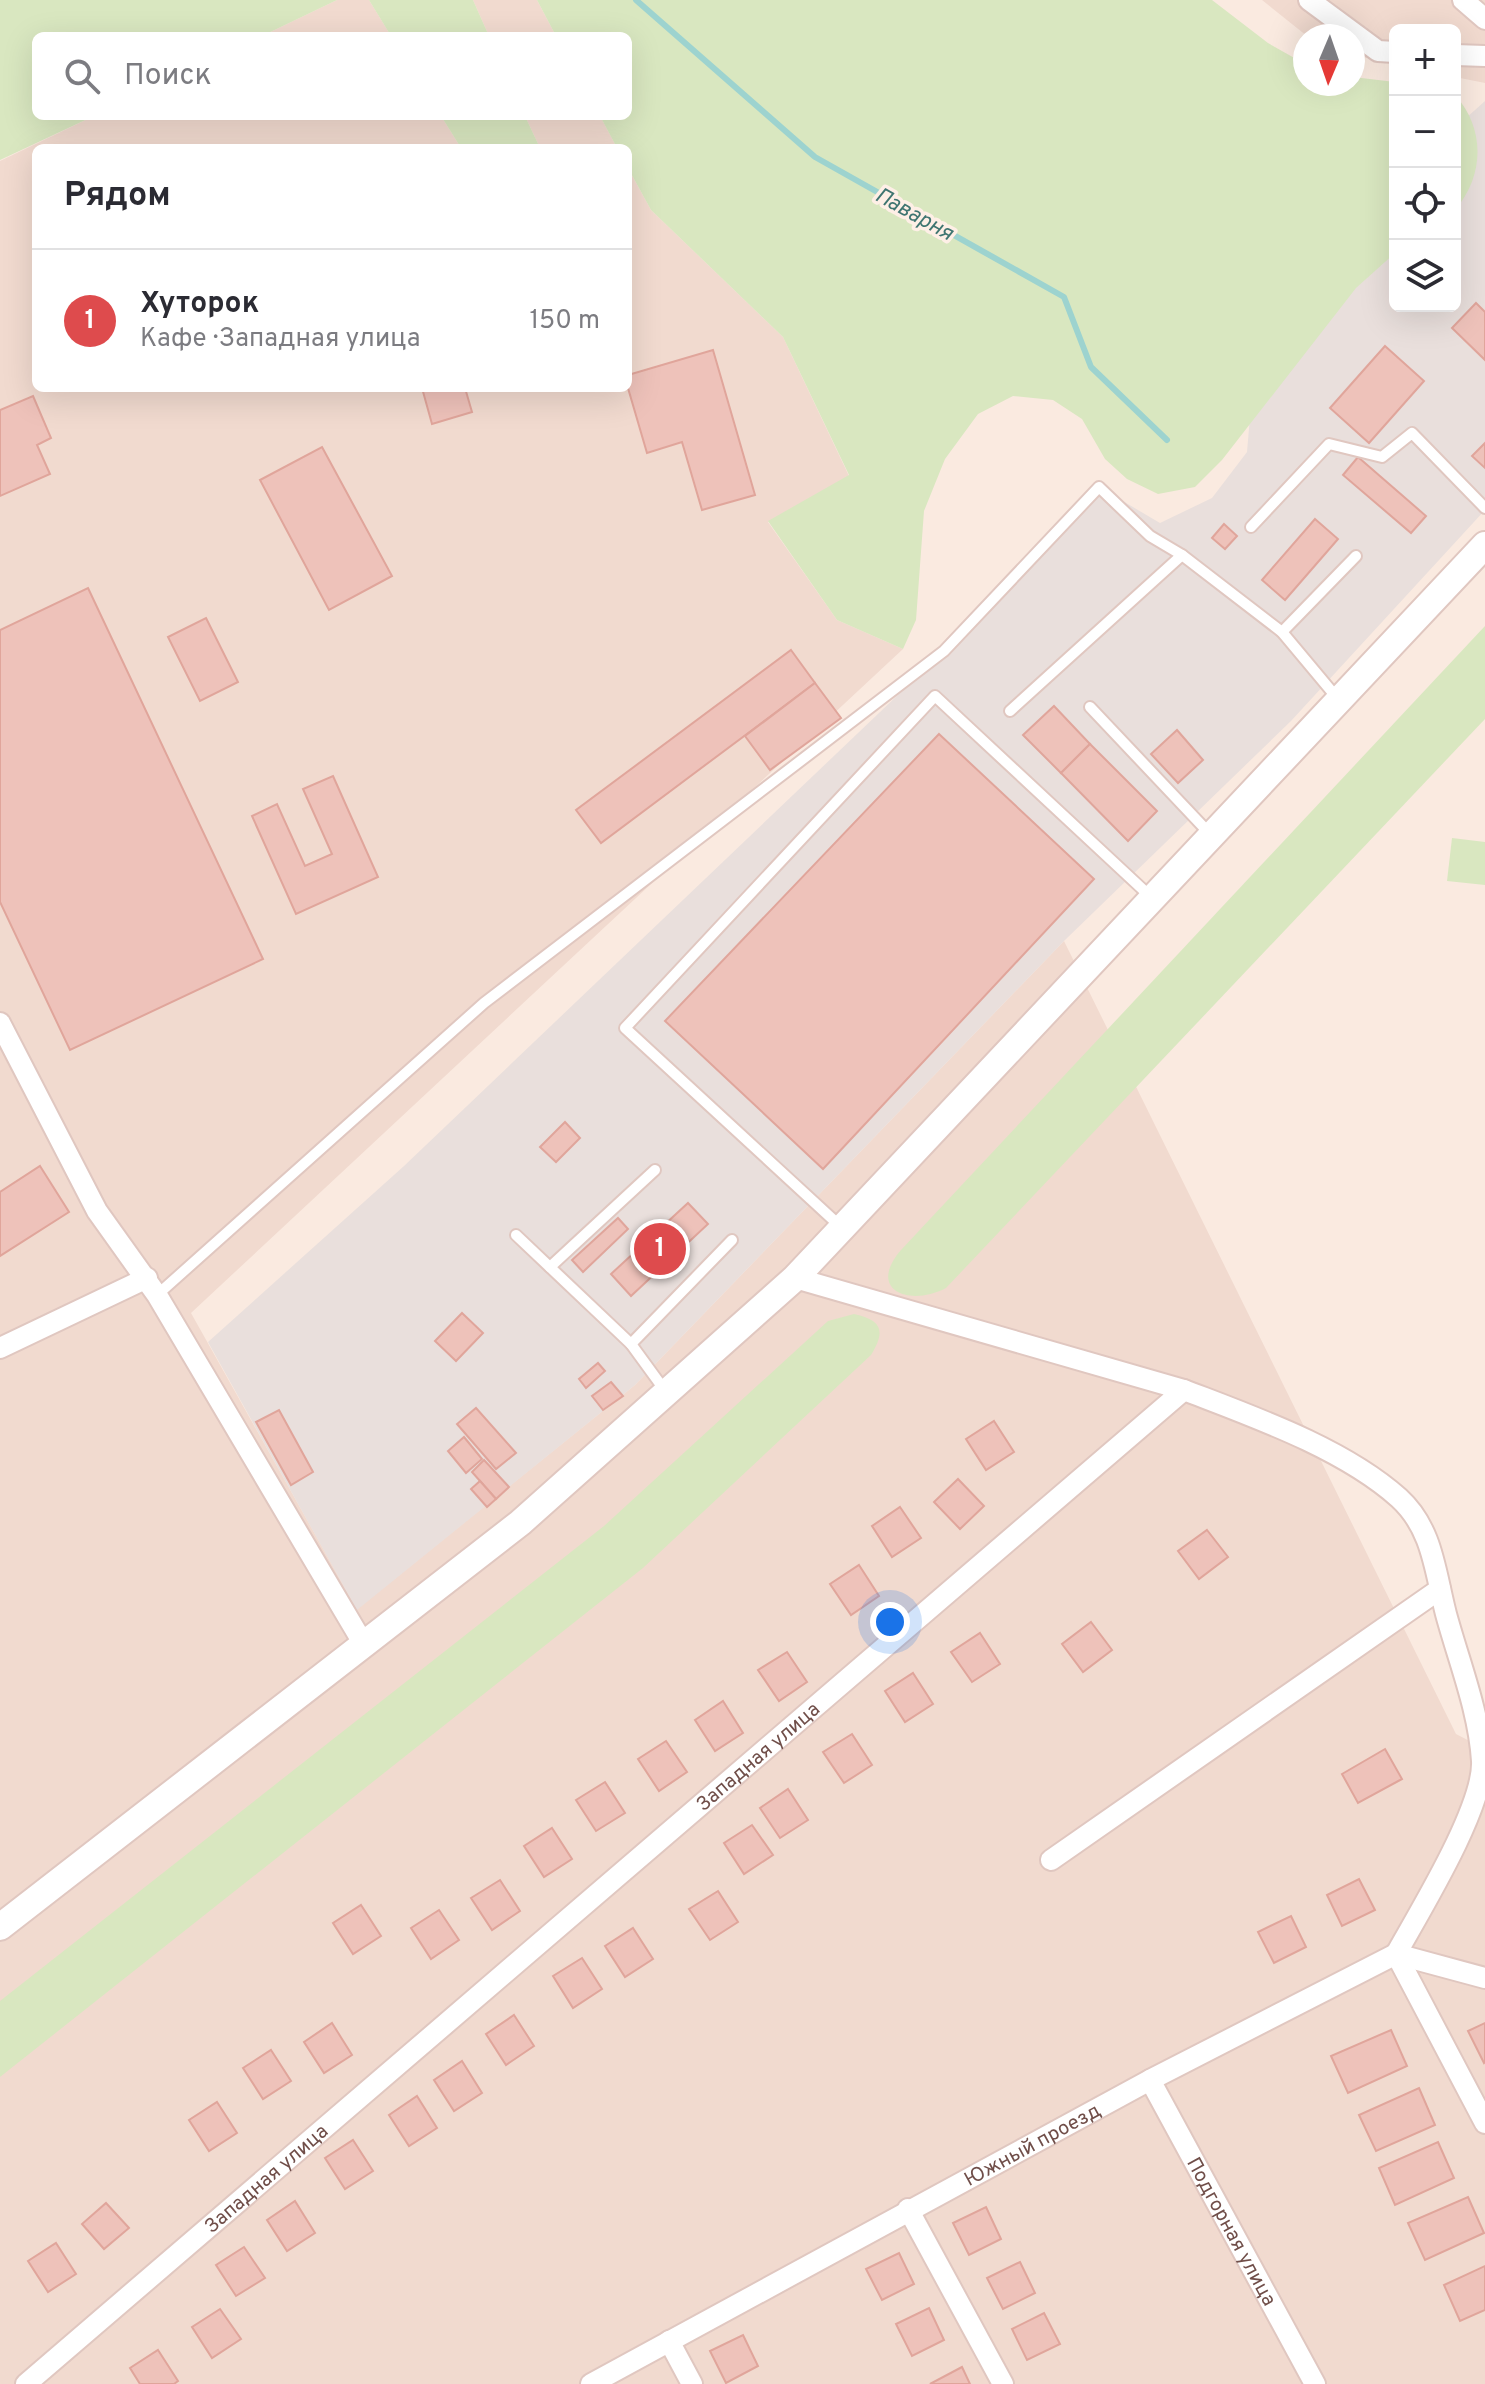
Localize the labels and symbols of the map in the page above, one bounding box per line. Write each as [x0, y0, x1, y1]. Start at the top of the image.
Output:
north arrow [1293, 24, 1365, 96]
water label: Паварня [870, 183, 958, 248]
pin: 1 [634, 1219, 686, 1279]
your location [870, 1602, 910, 1642]
street label: Западная улица [691, 1697, 826, 1818]
street label: Южный проезд [960, 2098, 1106, 2194]
street label: Западная улица [200, 2119, 334, 2240]
street label: Подгорная улица [1179, 2153, 1281, 2311]

